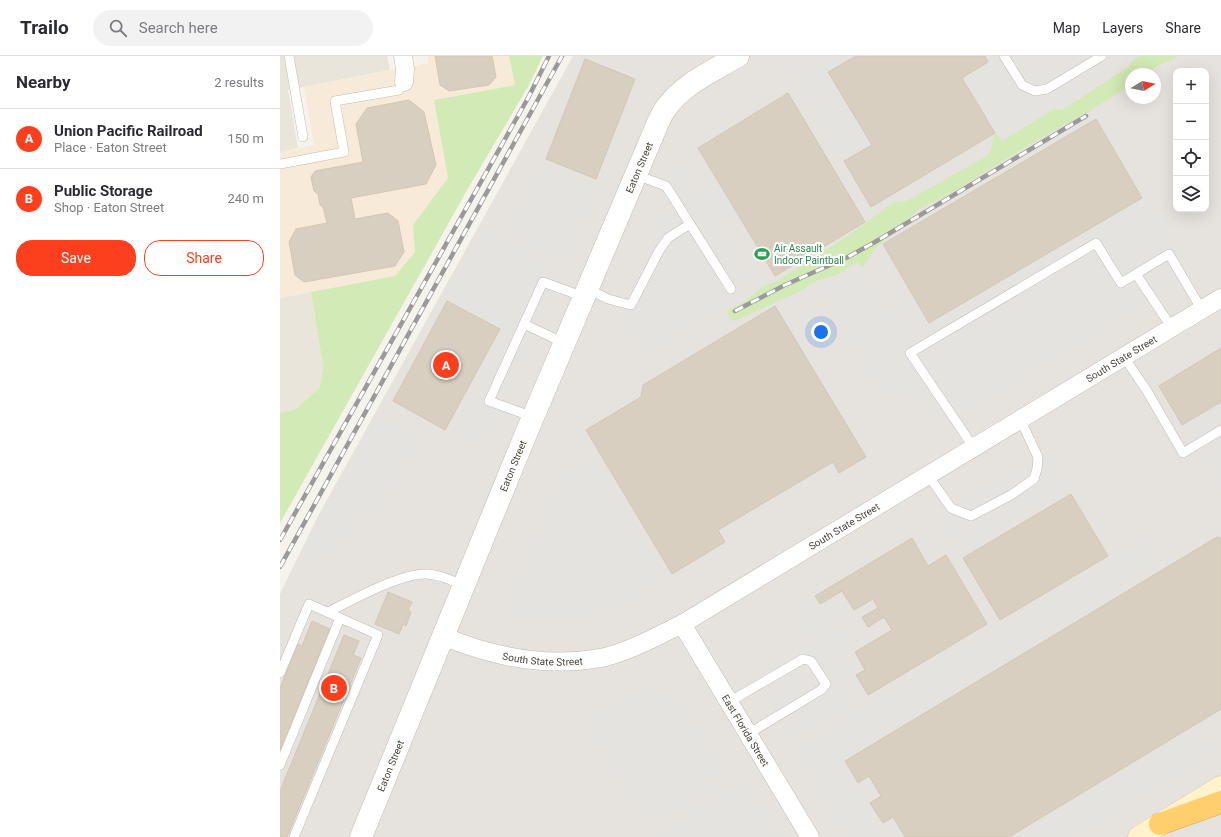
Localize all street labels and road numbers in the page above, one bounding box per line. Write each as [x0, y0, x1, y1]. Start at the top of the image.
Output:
street label: Eaton Street [624, 140, 655, 195]
street label: South State Street [1084, 333, 1159, 384]
street label: Eaton Street [498, 439, 529, 493]
street label: South State Street [807, 501, 882, 552]
street label: South State Street [501, 650, 583, 668]
street label: East Florida Street [720, 693, 771, 768]
street label: Eaton Street [375, 739, 406, 793]

